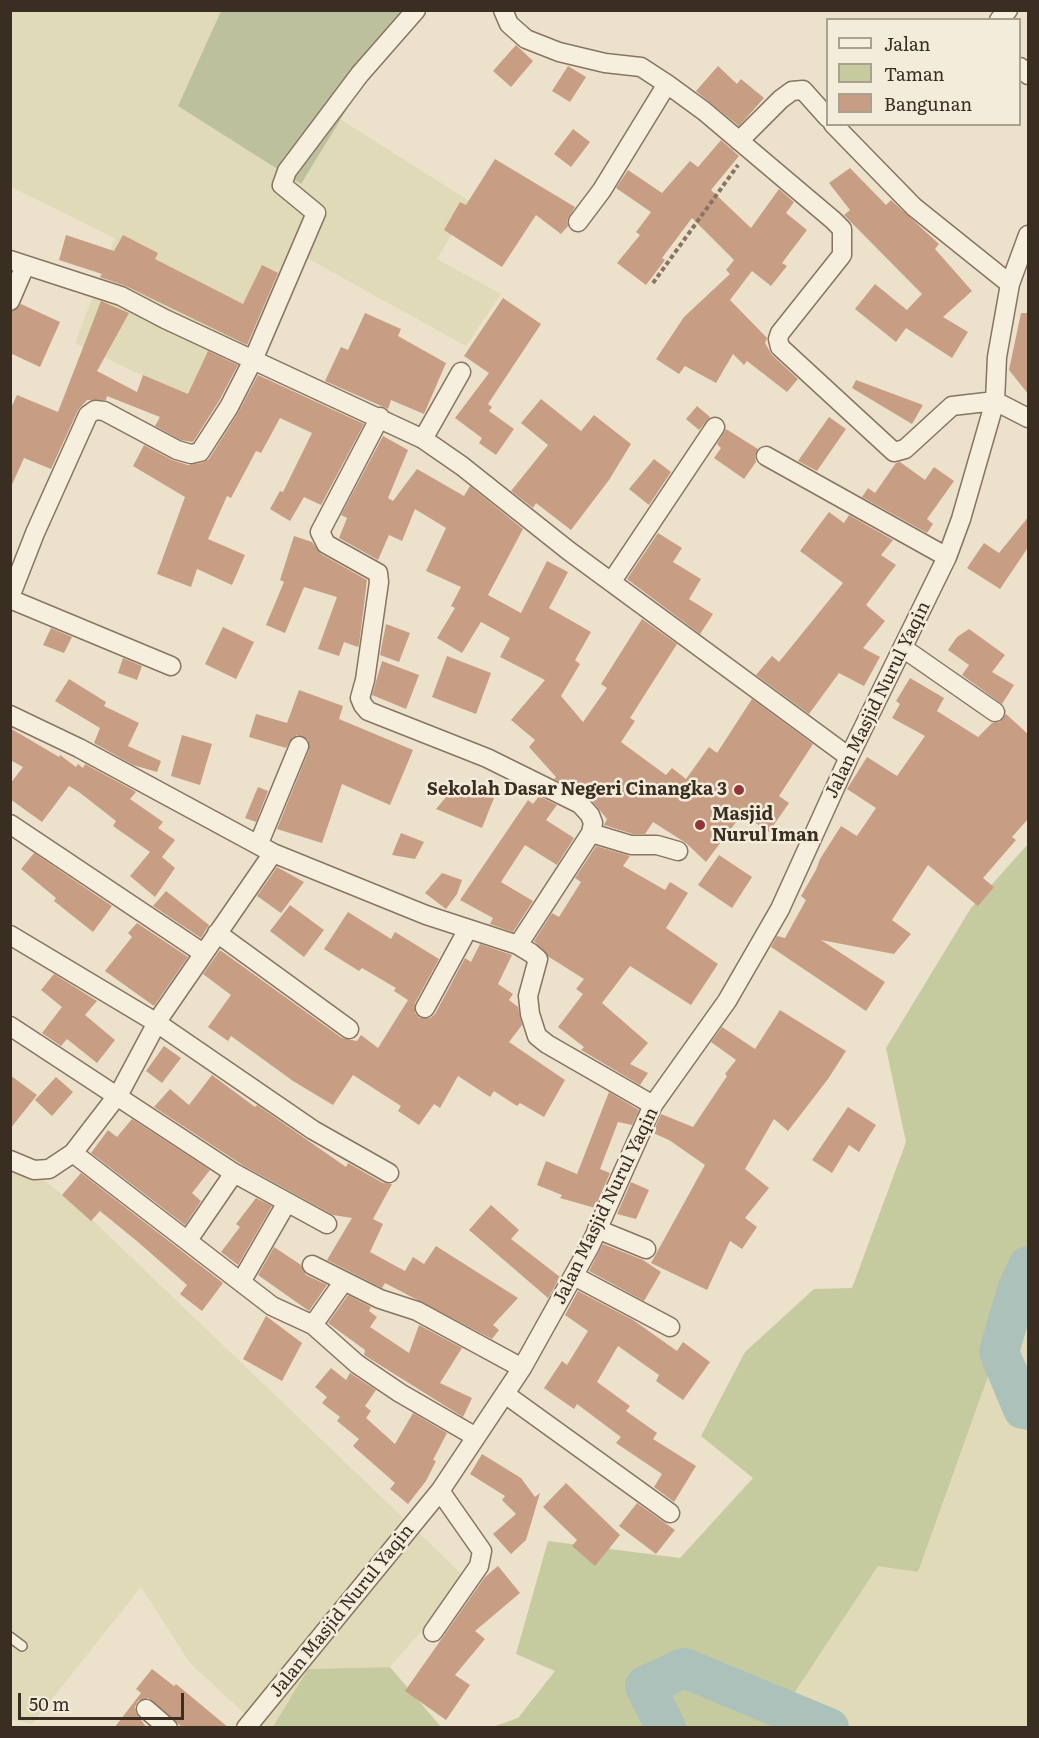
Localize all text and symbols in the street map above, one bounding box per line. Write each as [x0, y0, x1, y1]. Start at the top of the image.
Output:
legend [826, 18, 1021, 126]
text: Jalan [884, 30, 930, 57]
text: Taman [884, 60, 944, 87]
text: Bangunan [884, 90, 972, 117]
street label: Jalan Masjid Nurul Yaqin [821, 598, 935, 802]
place label: Sekolah Dasar Negeri Cinangka 3 [427, 779, 727, 801]
marker: Sekolah Dasar Negeri Cinangka 3 [732, 783, 746, 797]
place label: Masjid Nurul Iman [712, 804, 819, 846]
marker: Masjid Nurul Iman [693, 818, 707, 832]
street label: Jalan Masjid Nurul Yaqin [549, 1104, 663, 1308]
street label: Jalan Masjid Nurul Yaqin [266, 1520, 418, 1702]
scale bar [21, 1681, 188, 1719]
text: 50 m [29, 1690, 70, 1717]

